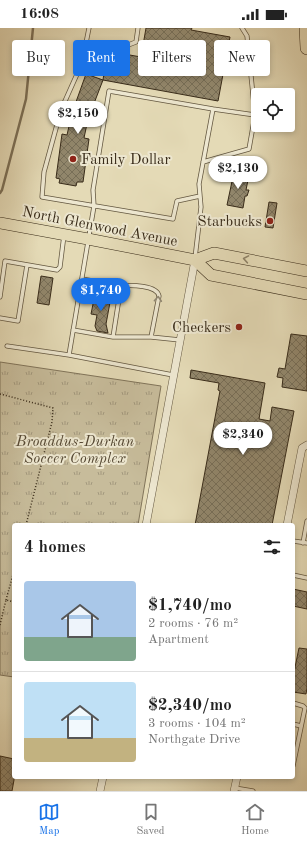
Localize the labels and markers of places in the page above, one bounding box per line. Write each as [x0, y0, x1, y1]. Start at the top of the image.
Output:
pin: $2,150 [45, 101, 111, 135]
place label: Family Dollar [81, 153, 171, 168]
marker: Family Dollar [68, 154, 78, 164]
pin: $2,130 [205, 156, 271, 190]
place label: Starbucks [197, 215, 262, 230]
marker: Starbucks [265, 216, 275, 226]
pin: $1,740 [68, 278, 134, 312]
place label: Checkers [172, 321, 231, 336]
marker: Checkers [234, 322, 244, 332]
pin: $2,340 [210, 422, 276, 456]

